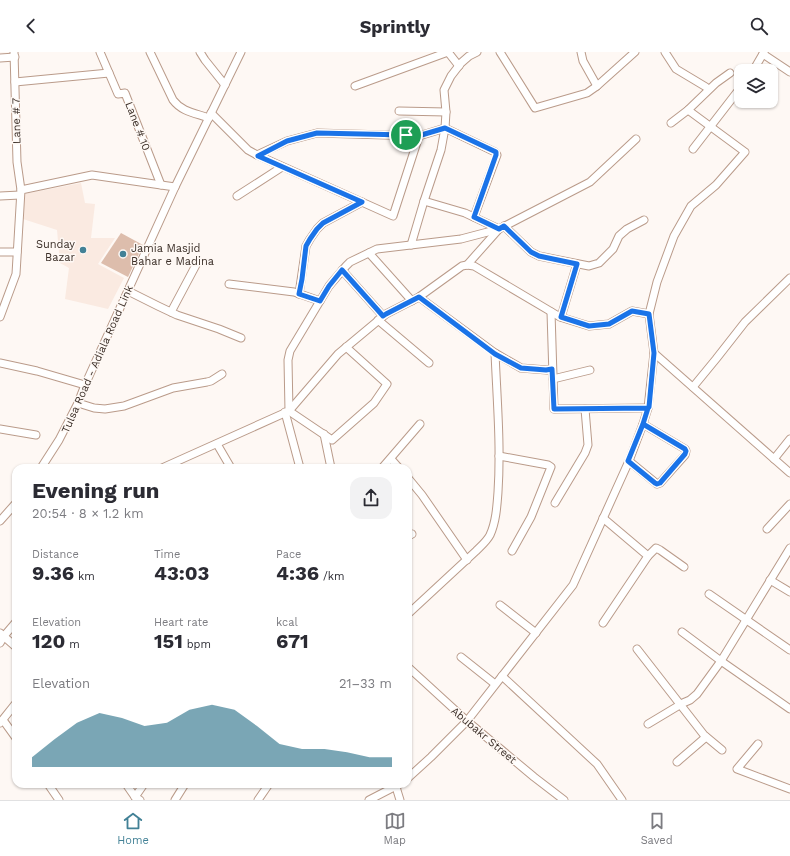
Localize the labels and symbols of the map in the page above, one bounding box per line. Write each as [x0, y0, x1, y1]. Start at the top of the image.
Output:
street label: Lane # 7 [10, 98, 23, 144]
street label: Lane # 10 [122, 100, 153, 153]
pin [389, 118, 423, 152]
place label: Sunday Bazar [36, 238, 76, 264]
place label: Jamia Masjid Bahar e Madina [131, 242, 214, 268]
marker: Sunday Bazar [78, 245, 88, 255]
marker: Jamia Masjid Bahar e Madina [118, 249, 128, 259]
street label: Tulsa Road - Adiala Road Link [59, 283, 136, 435]
street label: Abubakr Street [448, 704, 519, 767]

